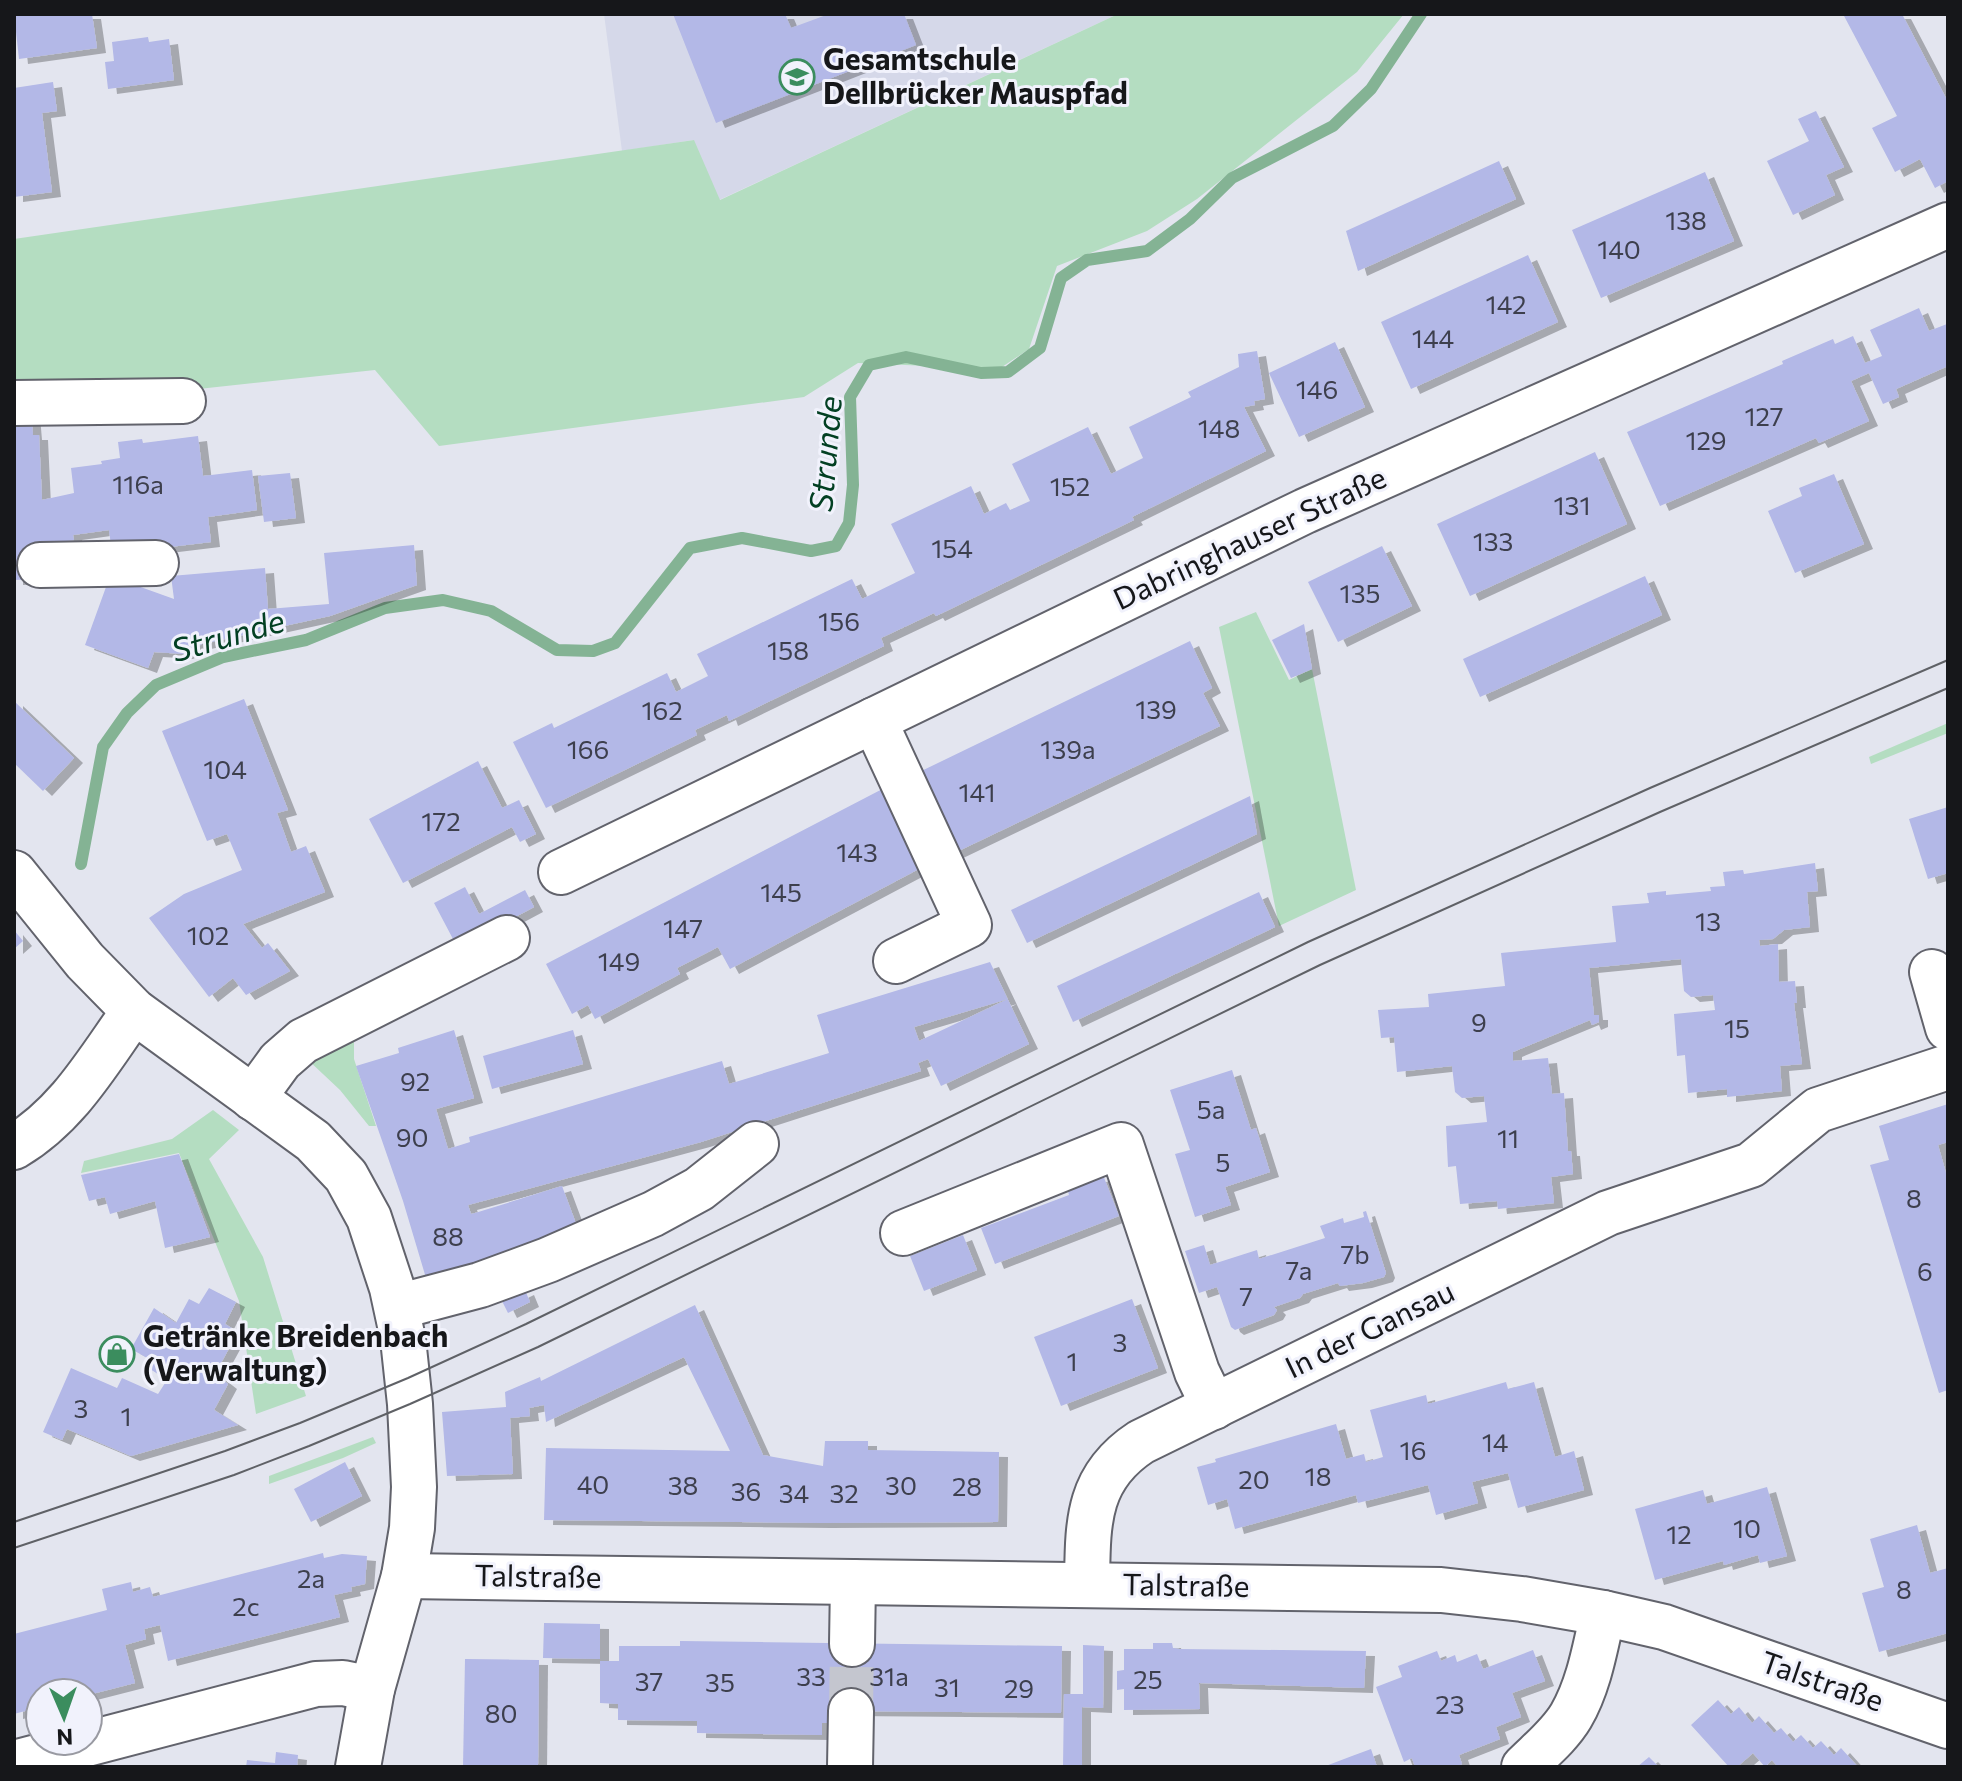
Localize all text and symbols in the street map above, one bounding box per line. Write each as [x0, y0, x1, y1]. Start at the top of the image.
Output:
place label: Gesamtschule Dellbrücker Mauspfad [823, 39, 1128, 110]
school or university icon: Gesamtschule Dellbrücker Mauspfad [778, 58, 816, 96]
house number: 138 [1665, 204, 1707, 235]
house number: 140 [1597, 233, 1641, 264]
house number: 142 [1486, 288, 1526, 319]
house number: 144 [1412, 322, 1454, 353]
house number: 146 [1296, 373, 1338, 404]
water label: Strunde [799, 394, 849, 513]
house number: 127 [1744, 400, 1784, 431]
house number: 148 [1198, 412, 1240, 443]
house number: 129 [1685, 424, 1727, 455]
street label: Dabringhauser Straße [1107, 457, 1391, 616]
house number: 116a [112, 468, 164, 499]
house number: 152 [1050, 470, 1090, 501]
house number: 131 [1553, 489, 1591, 520]
house number: 133 [1473, 525, 1513, 556]
house number: 154 [931, 532, 973, 563]
house number: 135 [1340, 577, 1380, 608]
water label: Strunde [166, 599, 289, 669]
house number: 156 [818, 605, 860, 636]
house number: 158 [767, 634, 809, 665]
house number: 139 [1135, 693, 1177, 724]
house number: 162 [641, 694, 683, 725]
house number: 166 [567, 733, 609, 764]
house number: 139a [1040, 733, 1096, 764]
house number: 104 [203, 753, 247, 784]
house number: 141 [958, 776, 996, 807]
house number: 172 [421, 805, 461, 836]
house number: 143 [836, 836, 878, 867]
house number: 145 [760, 876, 802, 907]
house number: 13 [1695, 905, 1721, 936]
house number: 147 [663, 912, 703, 943]
house number: 102 [187, 919, 229, 950]
house number: 149 [598, 945, 640, 976]
house number: 9 [1471, 1006, 1487, 1037]
house number: 15 [1724, 1012, 1750, 1043]
house number: 92 [400, 1065, 430, 1096]
house number: 5a [1197, 1093, 1225, 1124]
house number: 90 [396, 1121, 428, 1152]
house number: 11 [1497, 1122, 1519, 1153]
house number: 5 [1216, 1146, 1230, 1177]
house number: 8 [1906, 1182, 1922, 1213]
house number: 88 [432, 1220, 464, 1251]
house number: 7b [1340, 1238, 1370, 1269]
house number: 7a [1286, 1254, 1312, 1285]
house number: 6 [1917, 1255, 1933, 1286]
street label: In der Gansau [1278, 1271, 1459, 1385]
house number: 7 [1239, 1280, 1253, 1311]
place label: Getränke Breidenbach (Verwaltung) [143, 1316, 448, 1387]
house number: 3 [1113, 1326, 1127, 1357]
shop icon: Getränke Breidenbach (Verwaltung) [98, 1335, 136, 1373]
house number: 1 [1066, 1345, 1078, 1376]
house number: 3 [74, 1392, 88, 1423]
house number: 1 [120, 1400, 132, 1431]
house number: 14 [1482, 1426, 1508, 1457]
house number: 16 [1400, 1434, 1426, 1465]
house number: 18 [1305, 1460, 1331, 1491]
house number: 20 [1238, 1463, 1270, 1494]
house number: 40 [577, 1468, 609, 1499]
house number: 38 [668, 1469, 698, 1500]
house number: 30 [885, 1469, 917, 1500]
house number: 28 [952, 1470, 982, 1501]
house number: 36 [731, 1475, 761, 1506]
house number: 34 [779, 1477, 809, 1508]
house number: 32 [829, 1477, 859, 1508]
house number: 10 [1733, 1512, 1761, 1543]
house number: 12 [1666, 1518, 1692, 1549]
street label: Talstraße [474, 1555, 602, 1594]
house number: 2a [297, 1562, 325, 1593]
street label: Talstraße [1122, 1564, 1250, 1603]
house number: 8 [1896, 1573, 1912, 1604]
house number: 2c [232, 1590, 260, 1621]
street label: Talstraße [1757, 1641, 1889, 1718]
house number: 33 [796, 1660, 826, 1691]
house number: 31a [869, 1660, 909, 1691]
house number: 25 [1133, 1663, 1163, 1694]
house number: 37 [635, 1665, 663, 1696]
house number: 35 [705, 1666, 735, 1697]
house number: 31 [934, 1671, 960, 1702]
house number: 29 [1004, 1672, 1034, 1703]
north arrow [24, 1677, 104, 1757]
house number: 23 [1435, 1688, 1465, 1719]
house number: 80 [485, 1697, 517, 1728]
text: N [56, 1724, 73, 1751]

